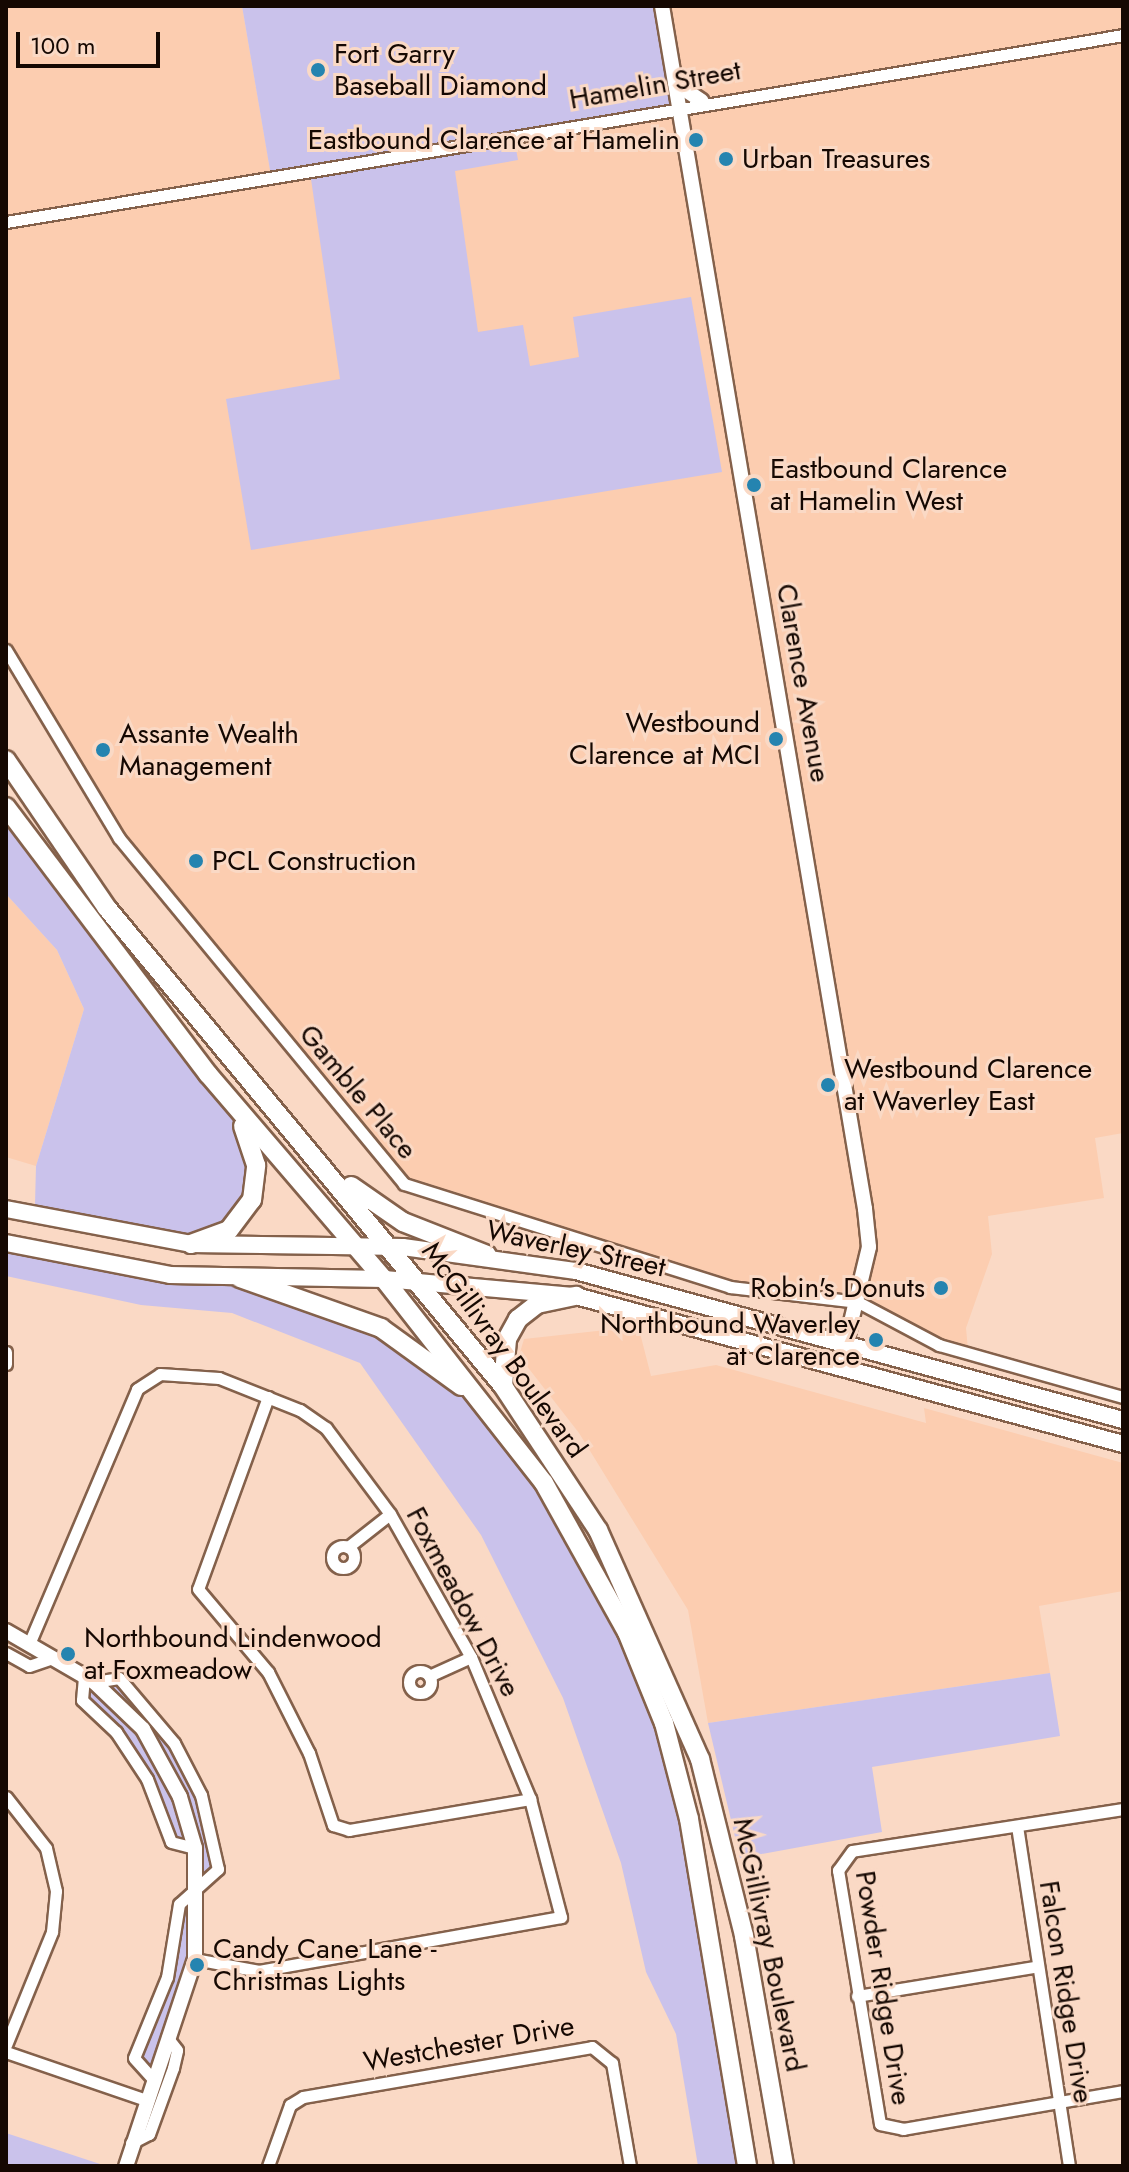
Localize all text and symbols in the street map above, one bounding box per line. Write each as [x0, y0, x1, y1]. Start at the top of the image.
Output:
scale bar [20, 16, 164, 66]
text: 100 m [30, 28, 96, 63]
place label: Fort Garry Baseball Diamond [334, 37, 547, 103]
street label: Hamelin Street [567, 53, 743, 117]
marker: Fort Garry Baseball Diamond [309, 61, 327, 79]
place label: Eastbound Clarence at Hamelin [308, 123, 680, 157]
marker: Eastbound Clarence at Hamelin [687, 131, 705, 149]
place label: Urban Treasures [742, 142, 930, 176]
marker: Urban Treasures [717, 150, 735, 168]
place label: Eastbound Clarence at Hamelin West [770, 452, 1007, 518]
marker: Eastbound Clarence at Hamelin West [745, 476, 763, 494]
street label: Clarence Avenue [769, 581, 837, 785]
place label: Westbound Clarence at MCI [569, 706, 760, 772]
place label: Assante Wealth Management [119, 717, 299, 783]
marker: Westbound Clarence at MCI [767, 730, 785, 748]
marker: Assante Wealth Management [94, 741, 112, 759]
place label: PCL Construction [212, 844, 416, 878]
marker: PCL Construction [187, 852, 205, 870]
street label: Gamble Place [292, 1018, 424, 1166]
place label: Westbound Clarence at Waverley East [844, 1052, 1092, 1118]
marker: Westbound Clarence at Waverley East [819, 1076, 837, 1094]
street label: Waverley Street [483, 1214, 669, 1284]
street label: McGillivray Boulevard [414, 1236, 594, 1464]
place label: Robin's Donuts [750, 1271, 925, 1305]
marker: Robin's Donuts [932, 1279, 950, 1297]
place label: Northbound Waverley at Clarence [600, 1307, 860, 1373]
marker: Northbound Waverley at Clarence [867, 1331, 885, 1349]
street label: Foxmeadow Drive [399, 1501, 527, 1703]
place label: Northbound Lindenwood at Foxmeadow [84, 1621, 382, 1687]
marker: Northbound Lindenwood at Foxmeadow [59, 1645, 77, 1663]
street label: McGillivray Boulevard [726, 1815, 812, 2075]
street label: Powder Ridge Drive [848, 1868, 918, 2108]
street label: Falcon Ridge Drive [1032, 1878, 1100, 2106]
place label: Candy Cane Lane - Christmas Lights [213, 1932, 437, 1998]
marker: Candy Cane Lane - Christmas Lights [188, 1956, 206, 1974]
street label: Westchester Drive [361, 2009, 577, 2079]

